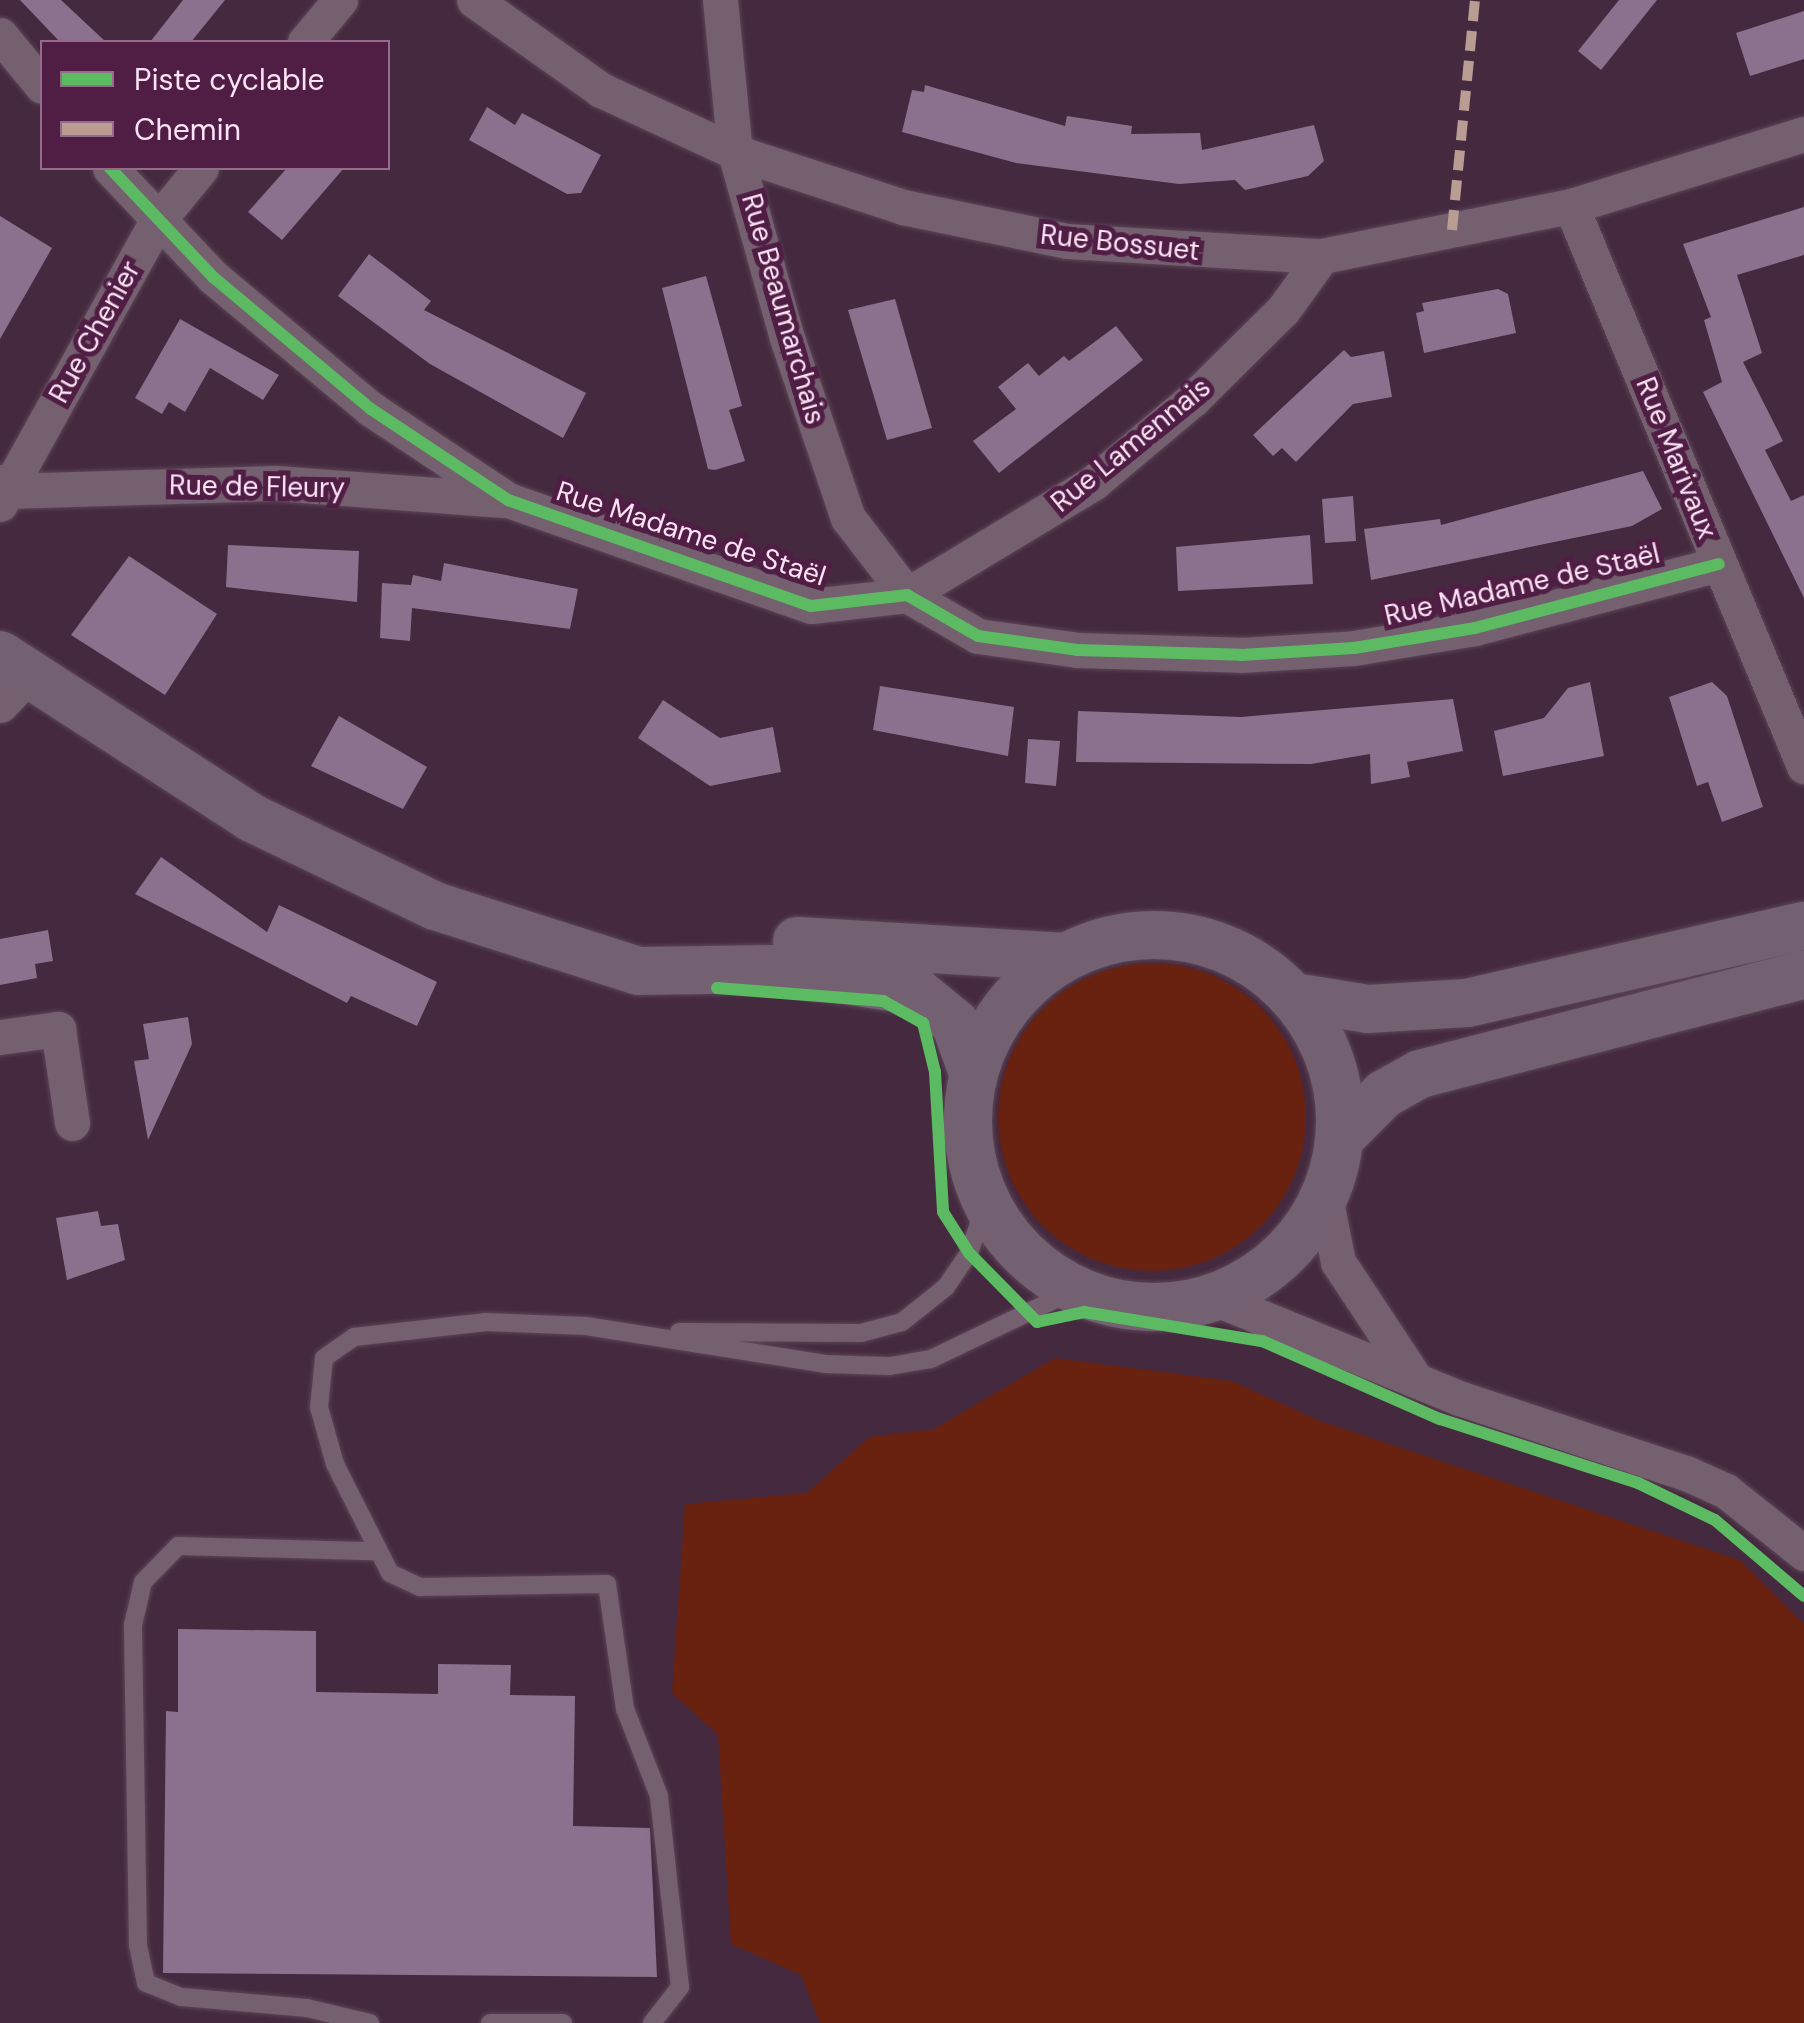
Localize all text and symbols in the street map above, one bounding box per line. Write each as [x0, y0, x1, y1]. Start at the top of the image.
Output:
legend [40, 40, 390, 170]
text: Piste cyclable [134, 60, 324, 99]
text: Chemin [134, 110, 241, 149]
street label: Rue Beaumarchais [734, 190, 832, 428]
street label: Rue Bossuet [1039, 218, 1201, 268]
street label: Rue Chenier [42, 255, 148, 409]
street label: Rue Lamennais [1045, 371, 1217, 519]
street label: Rue Marivaux [1628, 372, 1724, 544]
street label: Rue de Fleury [169, 469, 345, 505]
street label: Rue Madame de Staël [552, 475, 830, 593]
street label: Rue Madame de Staël [1381, 537, 1663, 633]

